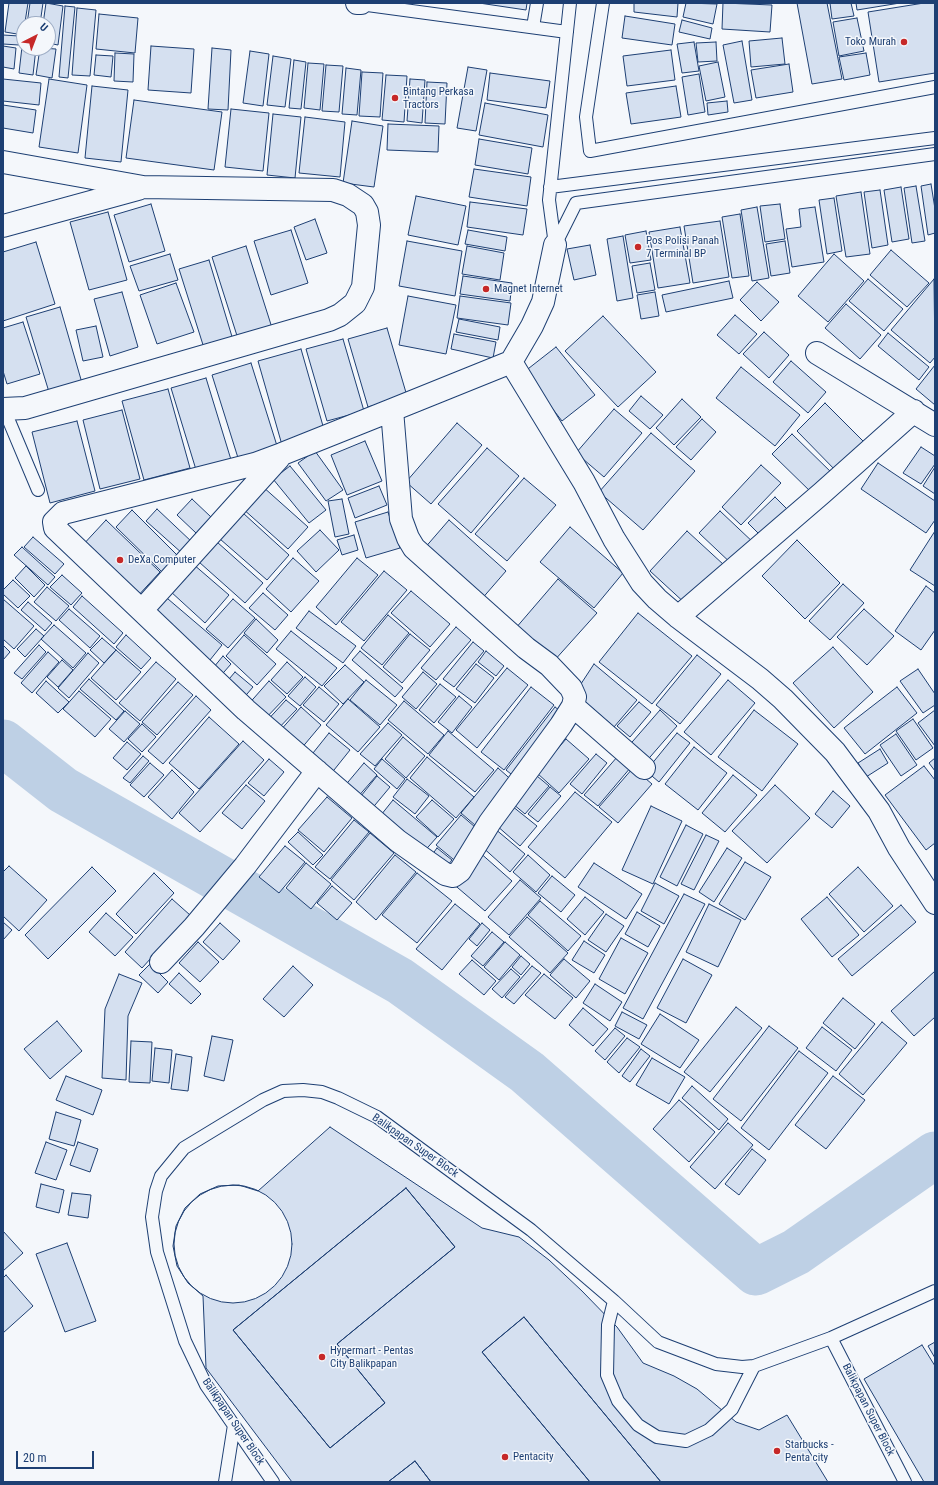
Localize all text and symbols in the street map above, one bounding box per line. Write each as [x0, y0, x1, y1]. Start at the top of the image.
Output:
north arrow [16, 16, 56, 56]
text: U [37, 21, 50, 34]
place label: Toko Murah [845, 35, 896, 49]
marker: Toko Murah [899, 37, 909, 47]
place label: Bintang Perkasa Tractors [403, 85, 474, 111]
marker: Bintang Perkasa Tractors [390, 93, 400, 103]
place label: Pos Polisi Panah 7 Terminal BP [646, 234, 719, 260]
marker: Pos Polisi Panah 7 Terminal BP [633, 242, 643, 252]
place label: Magnet Internet [494, 282, 563, 296]
marker: Magnet Internet [481, 284, 491, 294]
place label: DeXa Computer [128, 553, 196, 567]
marker: DeXa Computer [115, 555, 125, 565]
street label: Balikpapan Super Block [369, 1111, 461, 1181]
place label: Hypermart - Pentas City Balikpapan [330, 1344, 414, 1370]
marker: Hypermart - Pentas City Balikpapan [317, 1352, 327, 1362]
street label: Balikpapan Super Block [839, 1362, 897, 1458]
street label: Balikpapan Super Block [199, 1376, 267, 1468]
place label: Starbucks - Penta city [785, 1438, 834, 1464]
scale bar [18, 1443, 96, 1469]
marker: Starbucks - Penta city [772, 1446, 782, 1456]
place label: Pentacity [513, 1450, 553, 1464]
text: 20 m [23, 1451, 47, 1465]
marker: Pentacity [500, 1452, 510, 1462]

